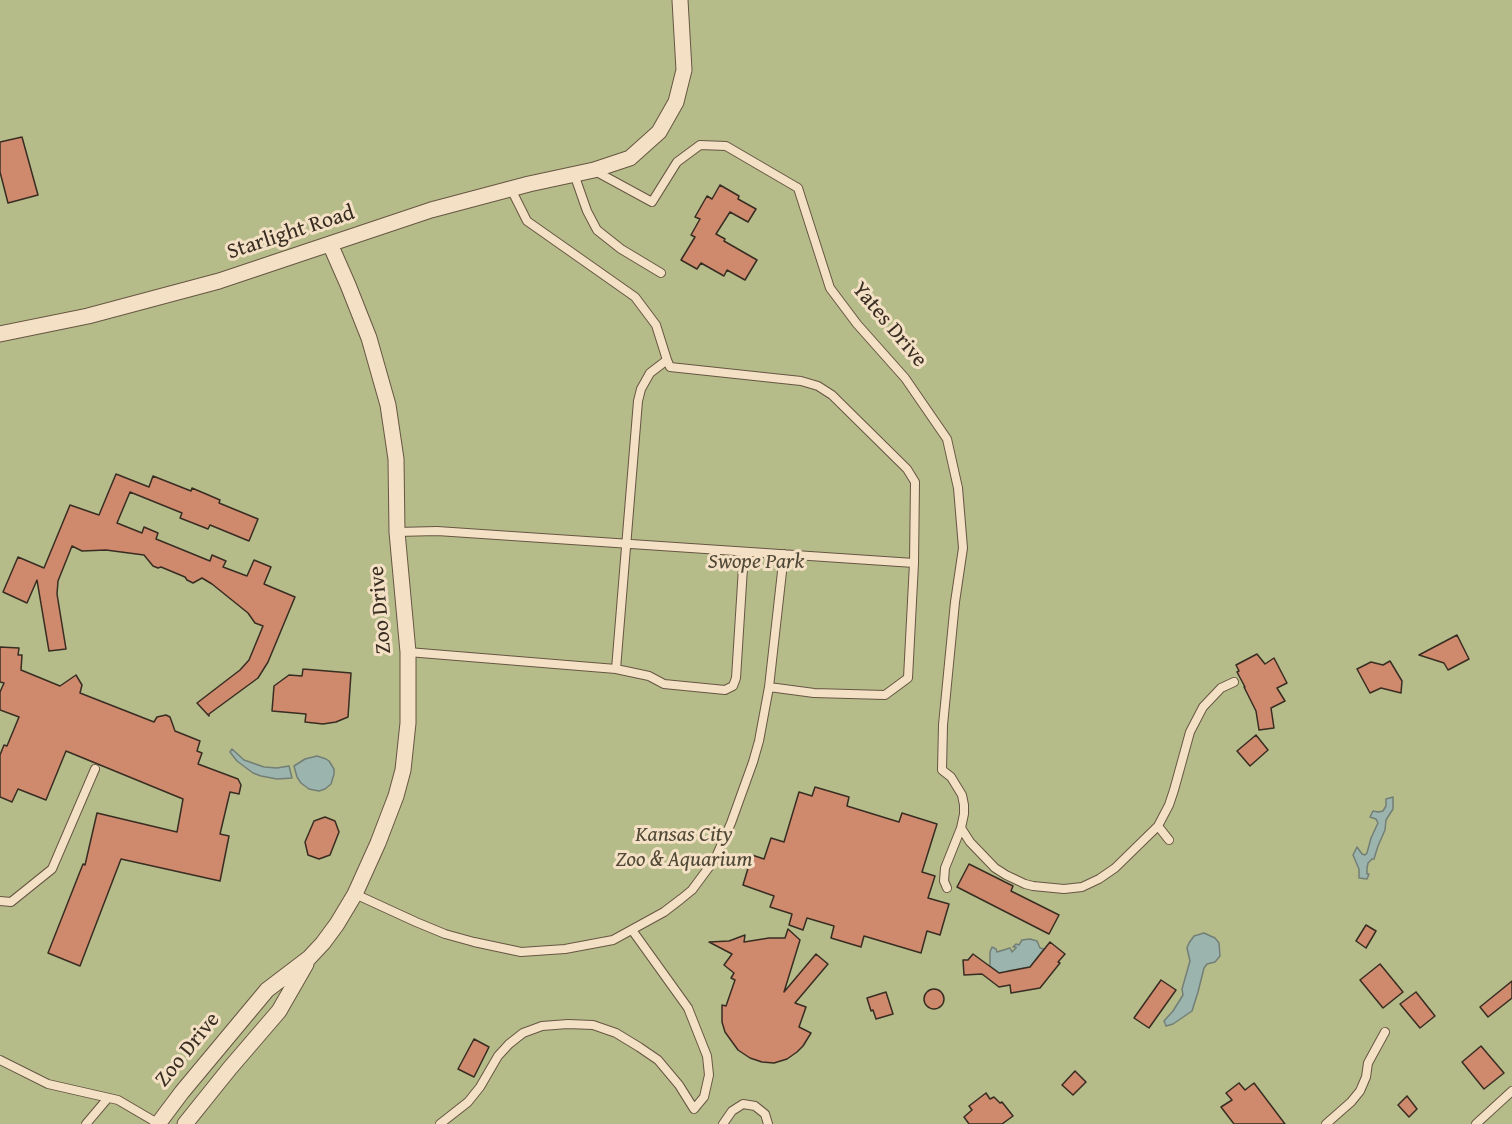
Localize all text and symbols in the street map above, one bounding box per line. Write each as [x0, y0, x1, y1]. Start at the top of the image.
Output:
street label: Starlight Road [224, 200, 358, 266]
street label: Yates Drive [846, 277, 932, 373]
park label: Swope Park [708, 549, 804, 575]
street label: Zoo Drive [364, 565, 398, 655]
park label: Kansas City Zoo & Aquarium [615, 822, 753, 873]
street label: Zoo Drive [150, 1007, 226, 1093]

